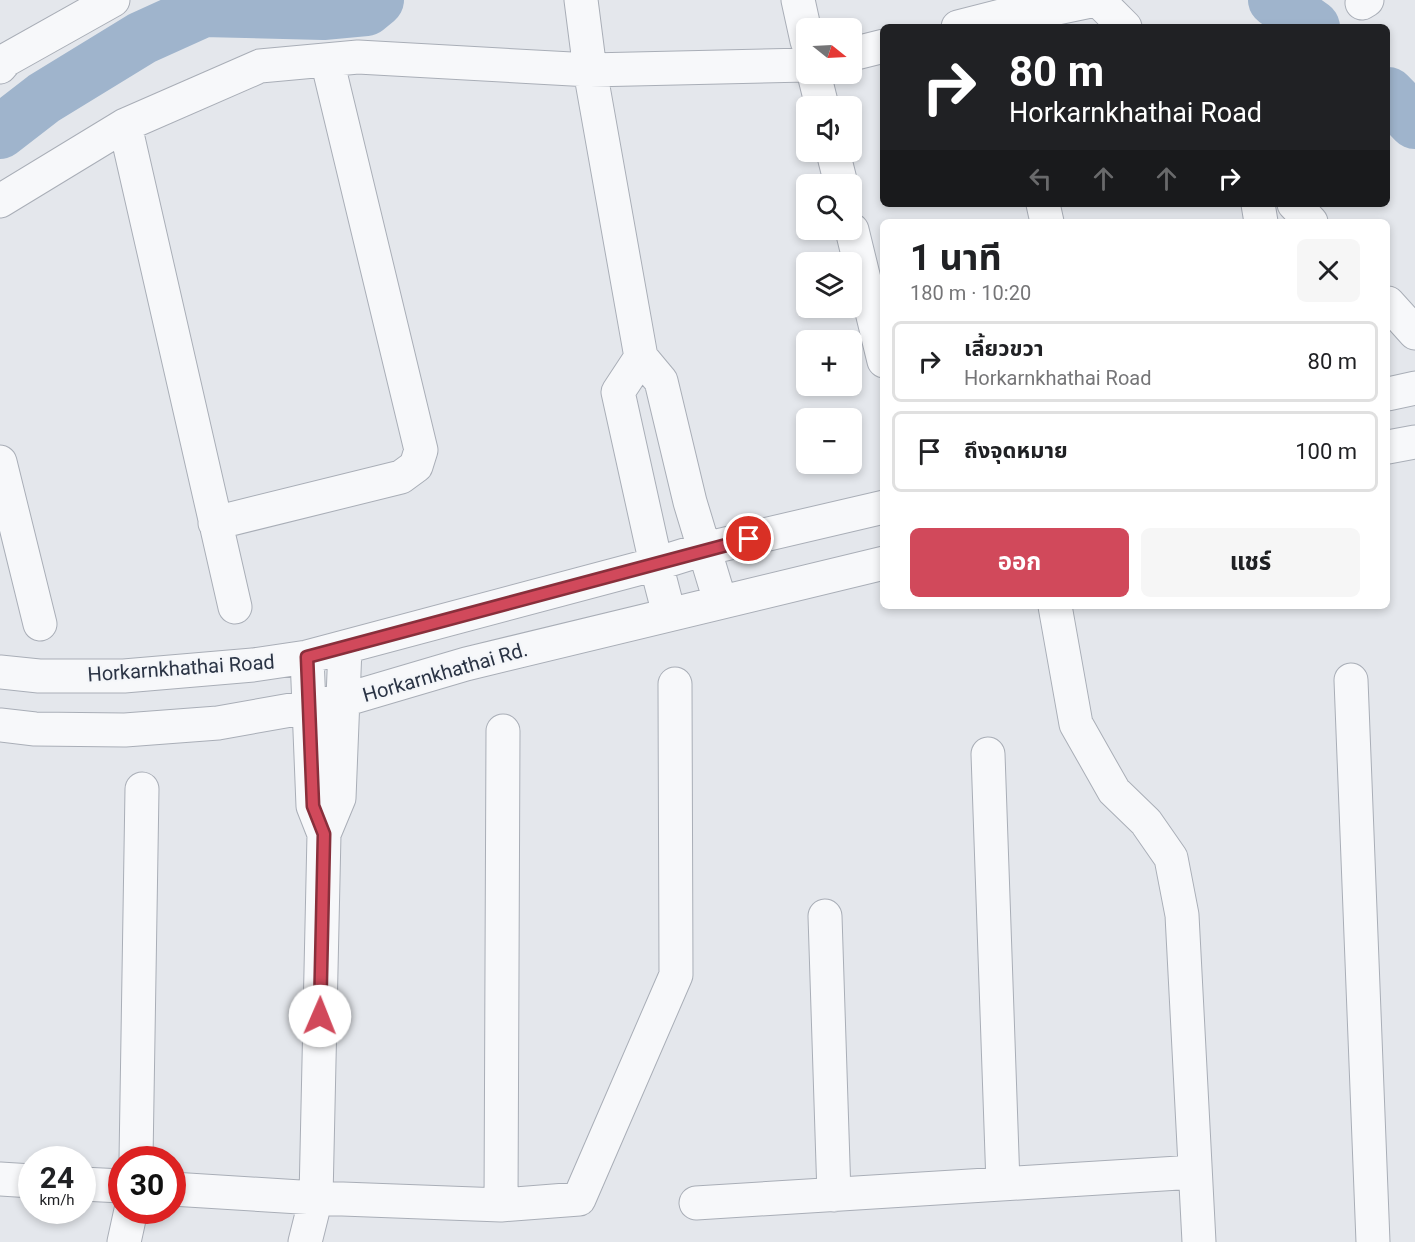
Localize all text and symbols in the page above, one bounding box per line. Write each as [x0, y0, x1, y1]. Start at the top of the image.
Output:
north arrow [796, 18, 862, 84]
map controls [796, 18, 862, 474]
text: 80 m [1009, 47, 1104, 96]
icon: right [910, 48, 988, 126]
button: sound [796, 96, 862, 162]
text: Horkarnkhathai Road [1009, 97, 1262, 129]
icon: left [1024, 162, 1057, 195]
icon: ahead [1087, 162, 1120, 195]
icon: ahead [1150, 162, 1183, 195]
icon: right [1213, 162, 1246, 195]
button: search [796, 174, 862, 240]
text: 1 นาที [910, 237, 1002, 279]
button: close [1297, 239, 1360, 302]
button: layers [796, 252, 862, 318]
text: 180 m · 10:20 [910, 281, 1031, 305]
button: + [796, 330, 862, 396]
text: เลี้ยวขวา [964, 336, 1044, 361]
icon: right [913, 345, 946, 378]
text: 80 m [1308, 349, 1357, 374]
text: Horkarnkhathai Road [964, 366, 1151, 390]
button: − [796, 408, 862, 474]
icon: arrive [913, 435, 946, 468]
text: ถึงจุดหมาย [964, 438, 1068, 463]
text: 100 m [1295, 439, 1357, 464]
pin [723, 513, 774, 564]
icon: arrive [732, 522, 765, 555]
button: ออก [910, 528, 1129, 597]
button: แชร์ [1141, 528, 1360, 597]
street label: Horkarnkhathai Rd. [360, 637, 530, 707]
street label: Horkarnkhathai Road [87, 649, 275, 687]
position arrow [288, 984, 352, 1048]
speed limit sign: 30 [108, 1146, 186, 1224]
text: 24 [40, 1160, 74, 1195]
text: km/h [39, 1191, 75, 1209]

